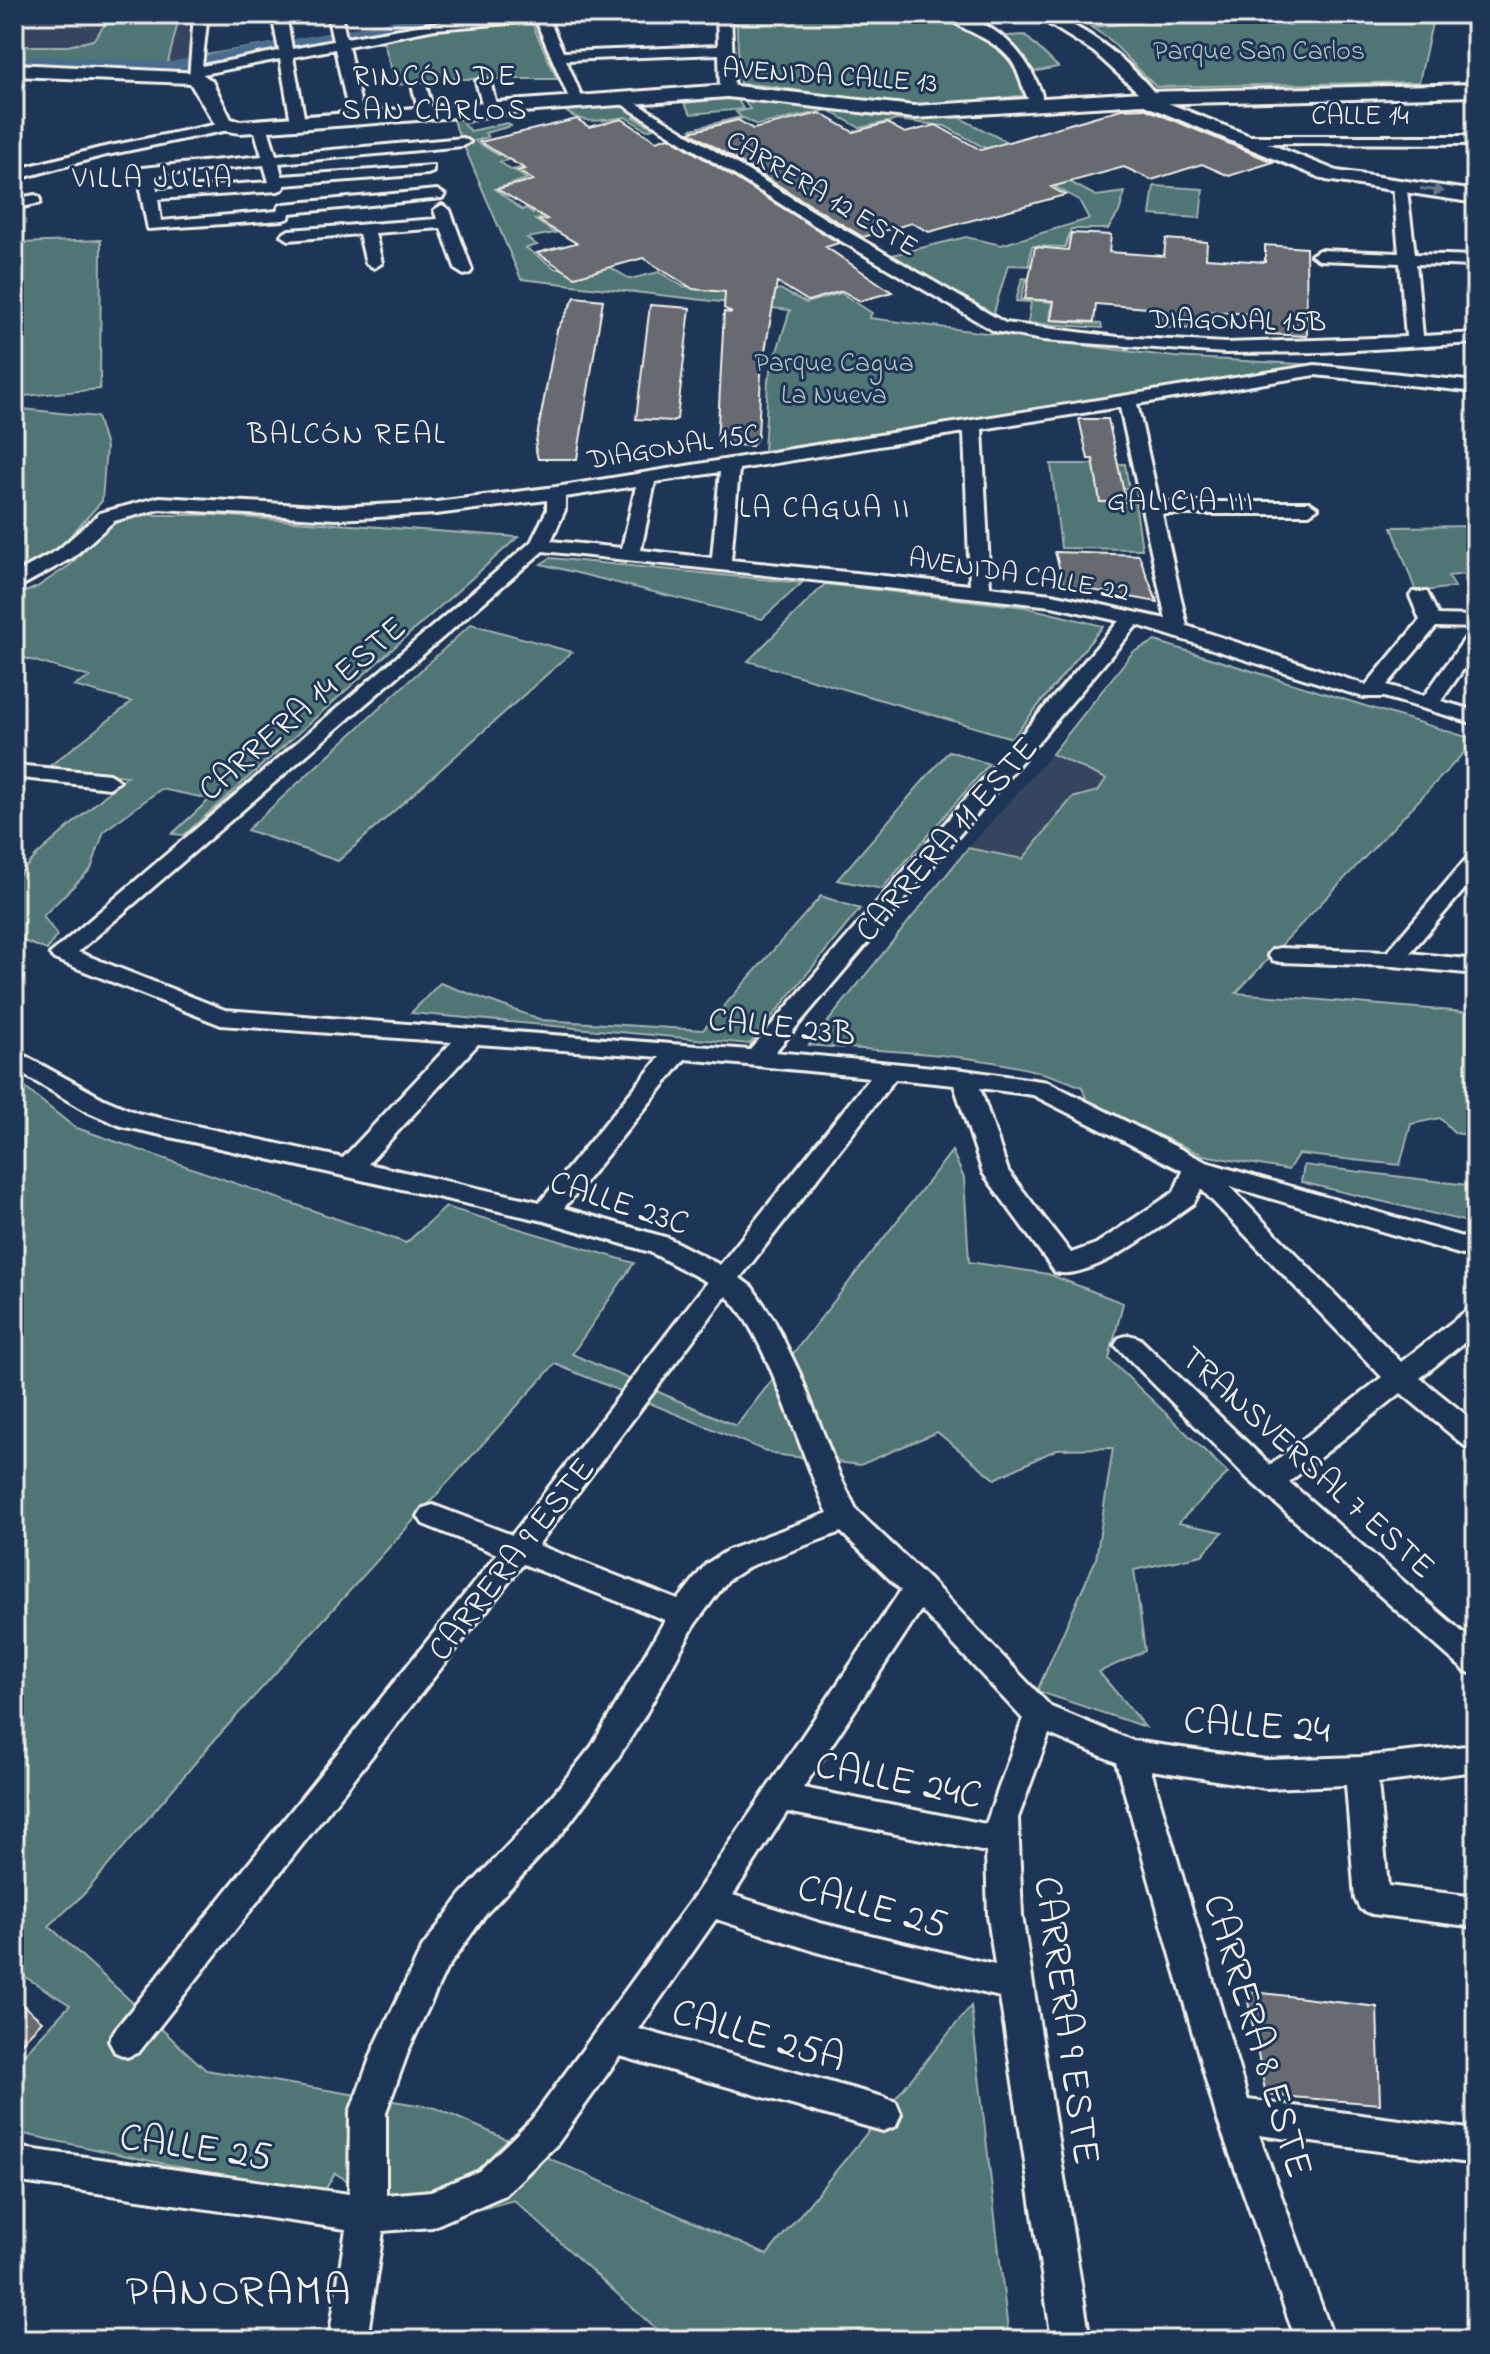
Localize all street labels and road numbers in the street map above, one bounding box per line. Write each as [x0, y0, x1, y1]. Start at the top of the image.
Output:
street label: AVENIDA CALLE 13 [721, 50, 939, 105]
street label: CALLE 14 [1311, 97, 1409, 138]
street label: CARRERA 12 ESTE [717, 121, 925, 269]
street label: DIAGONAL 15B [1148, 300, 1327, 345]
street label: DIAGONAL 15C [584, 415, 762, 482]
street label: AVENIDA CALLE 22 [905, 539, 1132, 614]
street label: CARRERA 14 ESTE [188, 605, 419, 815]
street label: CARRERA 11 ESTE [844, 727, 1052, 955]
street label: CALLE 23B [706, 996, 858, 1062]
street label: CALLE 23C [543, 1159, 695, 1251]
street label: TRANSVERSAL 7 ESTE [1168, 1336, 1445, 1592]
street label: CARRERA 9 ESTE [417, 1448, 609, 1673]
street label: CALLE 24 [1181, 1693, 1332, 1762]
street label: CALLE 24C [810, 1737, 987, 1827]
street label: CALLE 25 [790, 1860, 953, 1957]
street label: CARRERA 9 ESTE [1015, 1872, 1114, 2169]
street label: CARRERA 8 ESTE [1185, 1887, 1327, 2185]
street label: CALLE 25A [664, 1984, 851, 2090]
street label: CALLE 25 [115, 2110, 275, 2189]

